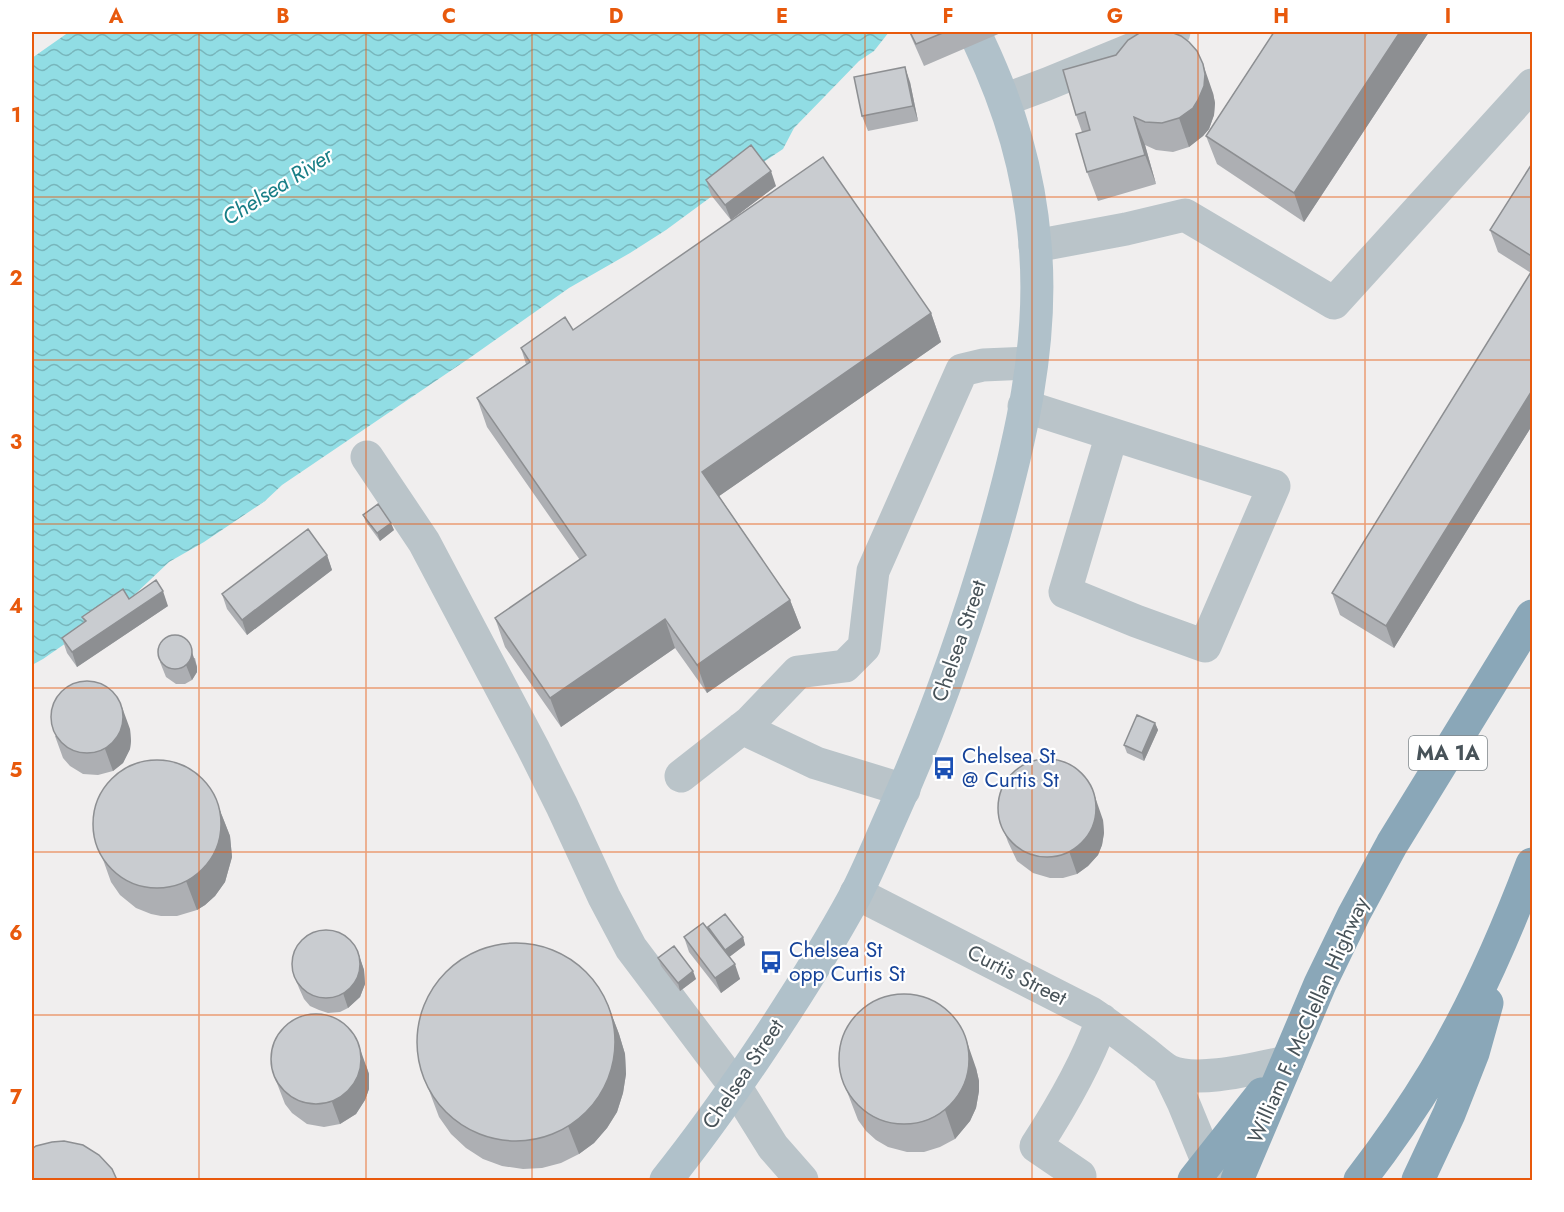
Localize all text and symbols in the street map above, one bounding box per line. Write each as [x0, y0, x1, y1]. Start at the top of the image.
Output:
text: A [108, 2, 124, 31]
text: B [276, 2, 290, 31]
text: C [442, 2, 456, 31]
text: D [609, 2, 623, 31]
text: E [776, 2, 788, 31]
text: F [942, 2, 954, 31]
text: G [1107, 2, 1123, 31]
text: H [1273, 2, 1289, 31]
text: I [1445, 2, 1451, 31]
text: 1 [11, 101, 21, 130]
water label: Chelsea River [216, 138, 340, 233]
text: 2 [9, 264, 23, 293]
text: 3 [10, 428, 22, 457]
street label: Chelsea Street [924, 576, 994, 706]
text: 4 [9, 592, 23, 621]
road number: MA 1A [1409, 736, 1487, 770]
place label: Chelsea St @ Curtis St [962, 741, 1059, 795]
bus stop icon: Chelsea St @ Curtis St [931, 755, 957, 781]
text: 5 [10, 756, 23, 785]
street label: William F. McClellan Highway [1240, 891, 1376, 1148]
text: 6 [9, 919, 23, 948]
place label: Chelsea St opp Curtis St [789, 935, 905, 989]
street label: Curtis Street [962, 937, 1072, 1013]
bus stop icon: Chelsea St opp Curtis St [758, 949, 784, 975]
street label: Chelsea Street [695, 1013, 791, 1135]
text: 7 [10, 1083, 23, 1112]

